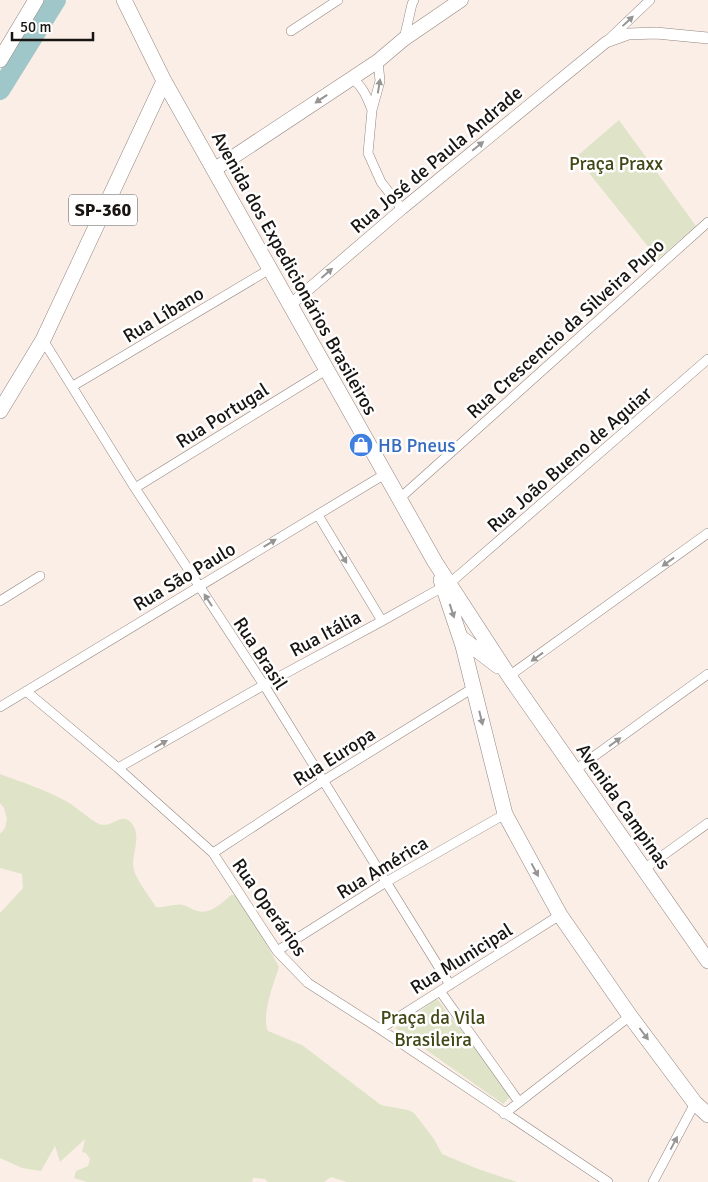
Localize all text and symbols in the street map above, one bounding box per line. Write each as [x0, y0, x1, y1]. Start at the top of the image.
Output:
scale bar [12, 10, 94, 42]
one-way arrow [622, 15, 634, 27]
text: 50 m [20, 18, 51, 36]
one-way arrow [375, 78, 383, 94]
street label: Rua José de Paula Andrade [346, 81, 528, 239]
one-way arrow [315, 94, 328, 103]
street label: Avenida dos Expedicionários Brasileiros [206, 128, 382, 419]
one-way arrow [472, 141, 485, 152]
park label: Praça Praxx [569, 152, 663, 176]
road number: SP-360 [69, 194, 137, 226]
street label: Rua Crescencio da Silveira Pupo [462, 233, 670, 424]
one-way arrow [320, 268, 333, 279]
street label: Rua Líbano [119, 281, 208, 348]
street label: Rua Portugal [172, 378, 273, 454]
street label: Rua João Bueno de Aguiar [482, 382, 657, 538]
shop icon: HB Pneus [348, 432, 374, 458]
place label: HB Pneus [378, 434, 456, 458]
street label: Rua São Paulo [129, 537, 240, 617]
one-way arrow [264, 539, 277, 548]
one-way arrow [339, 550, 348, 563]
one-way arrow [662, 557, 675, 567]
one-way arrow [203, 594, 213, 607]
one-way arrow [448, 604, 456, 619]
street label: Rua Itália [286, 605, 365, 663]
street label: Rua Brasil [228, 613, 293, 694]
one-way arrow [530, 652, 544, 662]
one-way arrow [477, 710, 485, 725]
street label: Rua Europa [289, 722, 380, 791]
one-way arrow [608, 737, 621, 747]
street label: Avenida Campinas [571, 739, 676, 874]
one-way arrow [153, 740, 168, 748]
street label: Rua América [332, 831, 433, 905]
street label: Rua Operários [227, 854, 312, 961]
one-way arrow [531, 863, 540, 876]
street label: Rua Municipal [406, 918, 517, 1000]
park label: Praça da Vila Brasileira [381, 1006, 485, 1052]
one-way arrow [639, 1027, 649, 1041]
one-way arrow [670, 1135, 678, 1150]

